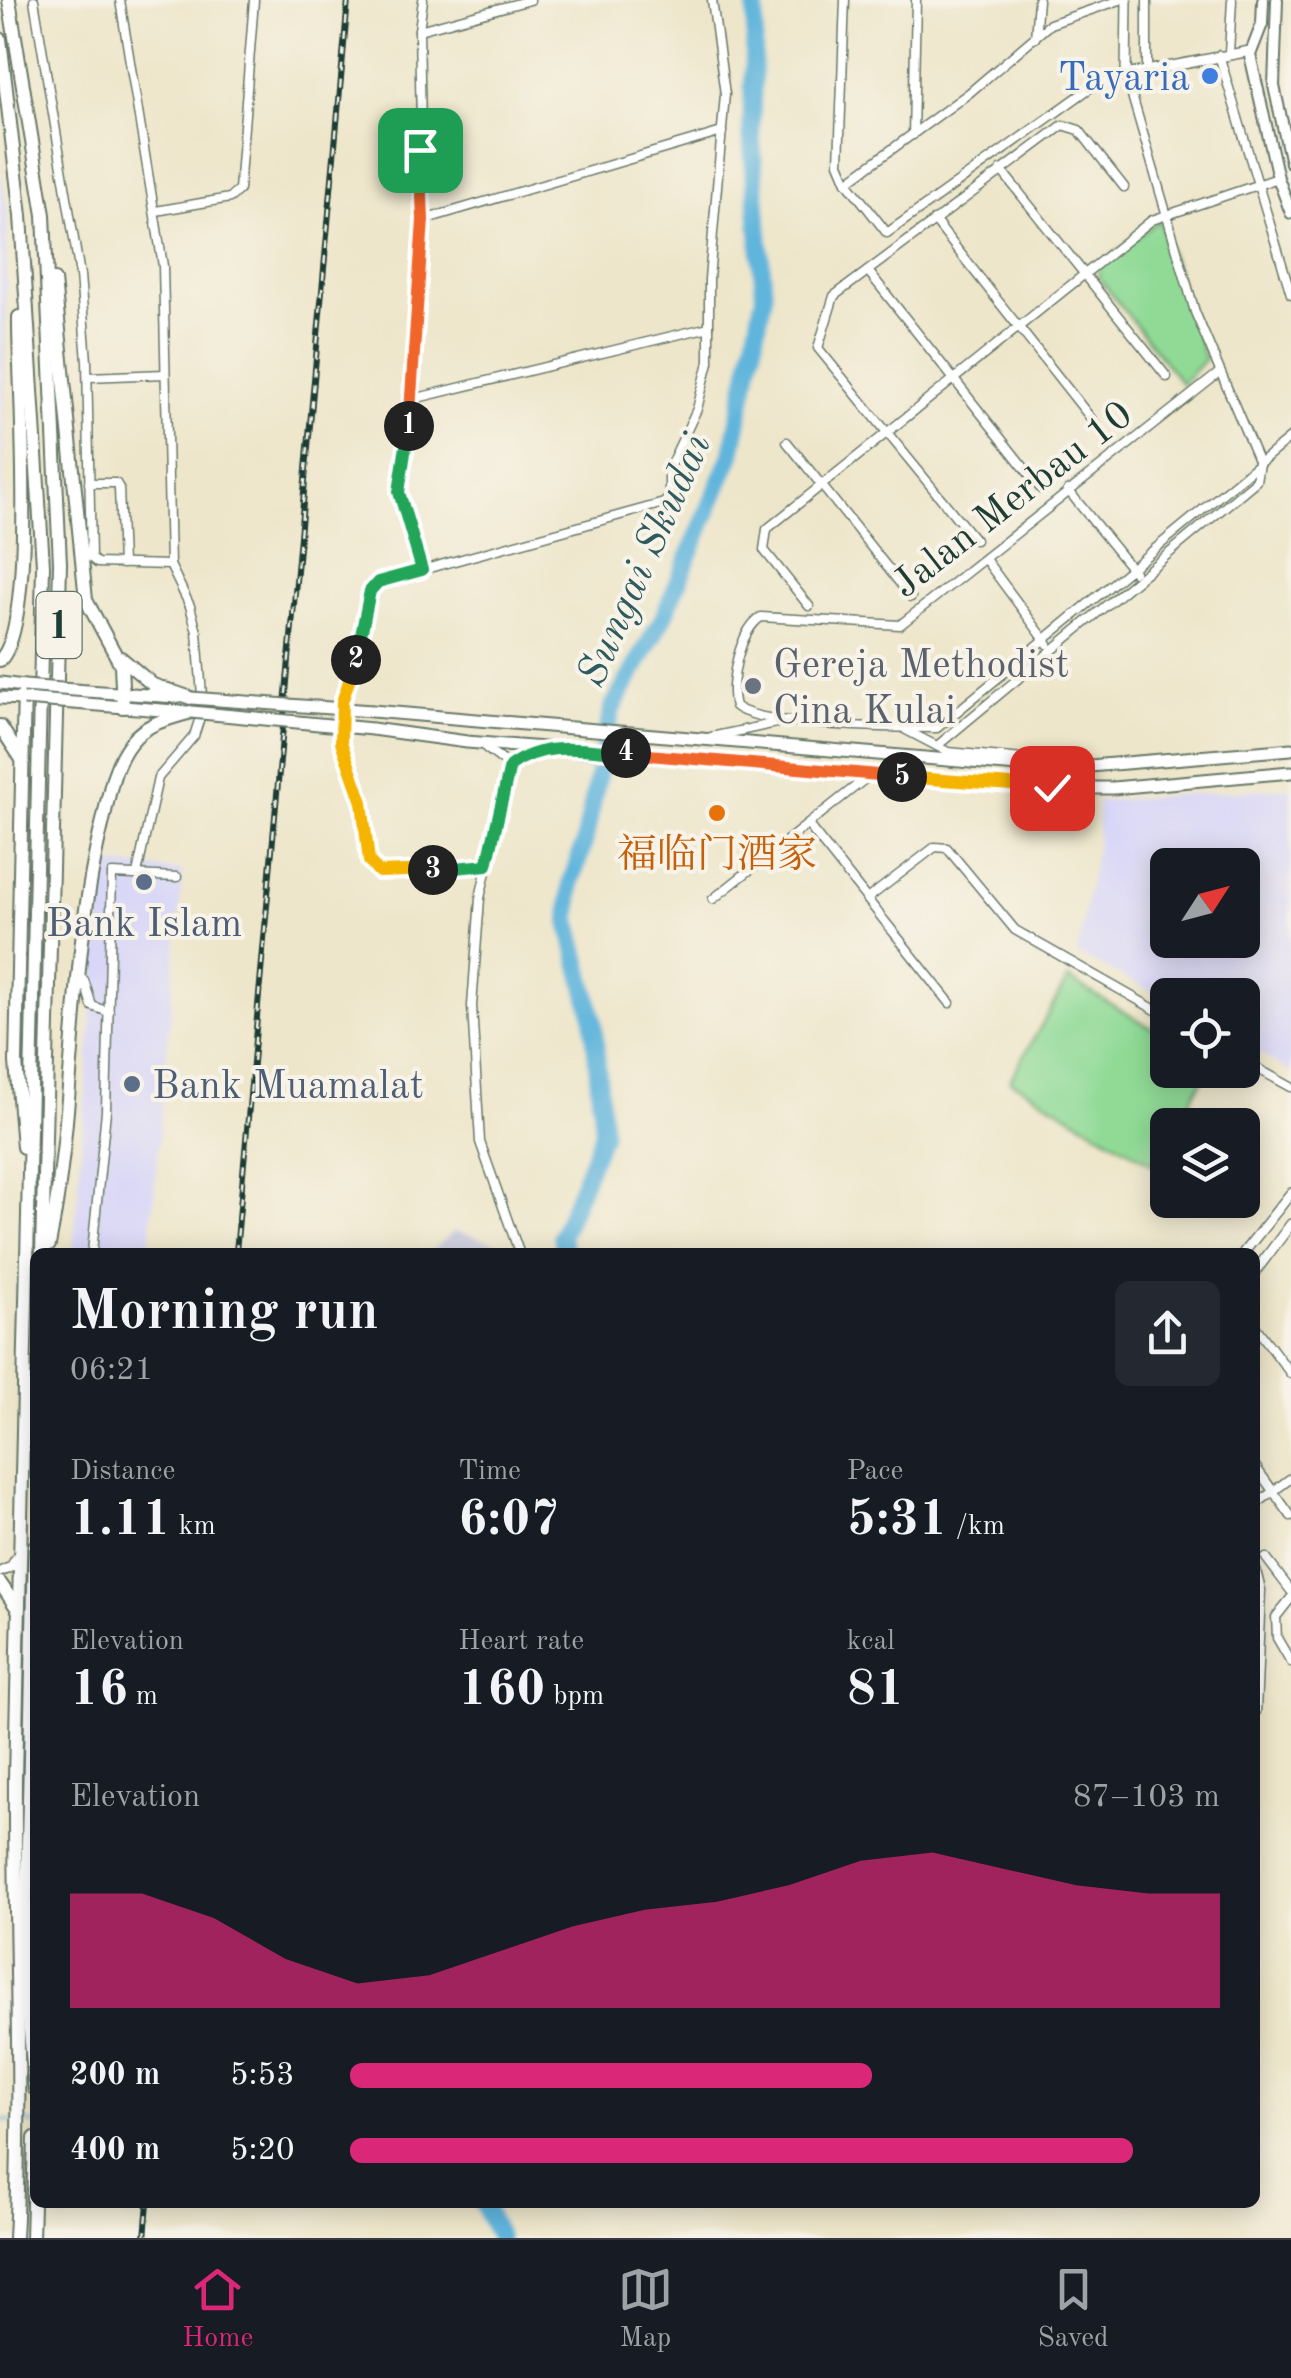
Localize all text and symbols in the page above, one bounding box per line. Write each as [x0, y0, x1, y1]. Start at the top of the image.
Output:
place label: Tayaria [1058, 60, 1190, 100]
marker: Tayaria [1199, 65, 1221, 87]
pin [378, 108, 463, 193]
icon: arrive [393, 123, 448, 178]
street label: Jalan Merbau 10 [886, 395, 1141, 607]
pin: 1 [384, 401, 434, 451]
text: 1 [401, 412, 417, 440]
water label: Sungai Skudai [571, 428, 720, 693]
road number: 1 [36, 592, 82, 658]
pin: 2 [331, 635, 381, 685]
text: 2 [348, 646, 364, 674]
place label: Gereja Methodist Cina Kulai [773, 647, 1069, 733]
marker: Gereja Methodist Cina Kulai [742, 675, 764, 697]
pin: 4 [601, 728, 651, 778]
text: 4 [618, 739, 634, 767]
pin [1010, 746, 1095, 831]
pin: 5 [877, 752, 927, 802]
icon: check [1025, 761, 1080, 816]
text: 5 [894, 763, 910, 791]
marker: 福临门酒家 [706, 802, 728, 824]
place label: 福临门酒家 [617, 833, 817, 877]
pin: 3 [408, 845, 458, 895]
north arrow [1150, 848, 1260, 958]
map controls [1150, 848, 1260, 1218]
text: 3 [425, 856, 441, 884]
marker: Bank Islam [133, 871, 155, 893]
place label: Bank Islam [46, 906, 242, 946]
button: locate [1150, 978, 1260, 1088]
place label: Bank Muamalat [152, 1068, 424, 1108]
marker: Bank Muamalat [121, 1073, 143, 1095]
button: layers [1150, 1108, 1260, 1218]
button: share [1115, 1281, 1220, 1386]
text: Morning run [70, 1286, 379, 1341]
text: 06:21 [70, 1355, 153, 1387]
text: Distance [70, 1458, 175, 1486]
text: Time [458, 1458, 521, 1486]
text: Pace [847, 1458, 903, 1486]
text: 1.11 [70, 1496, 171, 1546]
text: 6:07 [458, 1496, 559, 1546]
text: 5:31 [847, 1496, 948, 1546]
text: km [171, 1513, 216, 1541]
text: /km [948, 1513, 1005, 1541]
text: Elevation [70, 1628, 184, 1656]
text: Heart rate [458, 1628, 584, 1656]
text: kcal [847, 1628, 895, 1656]
text: 16 [70, 1666, 128, 1716]
text: 160 [458, 1666, 545, 1716]
text: 81 [847, 1666, 905, 1716]
text: m [128, 1683, 158, 1711]
text: bpm [545, 1683, 604, 1711]
text: Elevation [70, 1782, 200, 1814]
text: 87–103 m [1073, 1782, 1220, 1814]
text: 200 m [70, 2060, 160, 2092]
text: 5:53 [230, 2060, 295, 2092]
text: 400 m [70, 2135, 160, 2167]
text: 5:20 [230, 2135, 295, 2167]
tab: Home [182, 2262, 253, 2357]
tab: Map [618, 2262, 673, 2357]
tab: Saved [1037, 2262, 1109, 2357]

